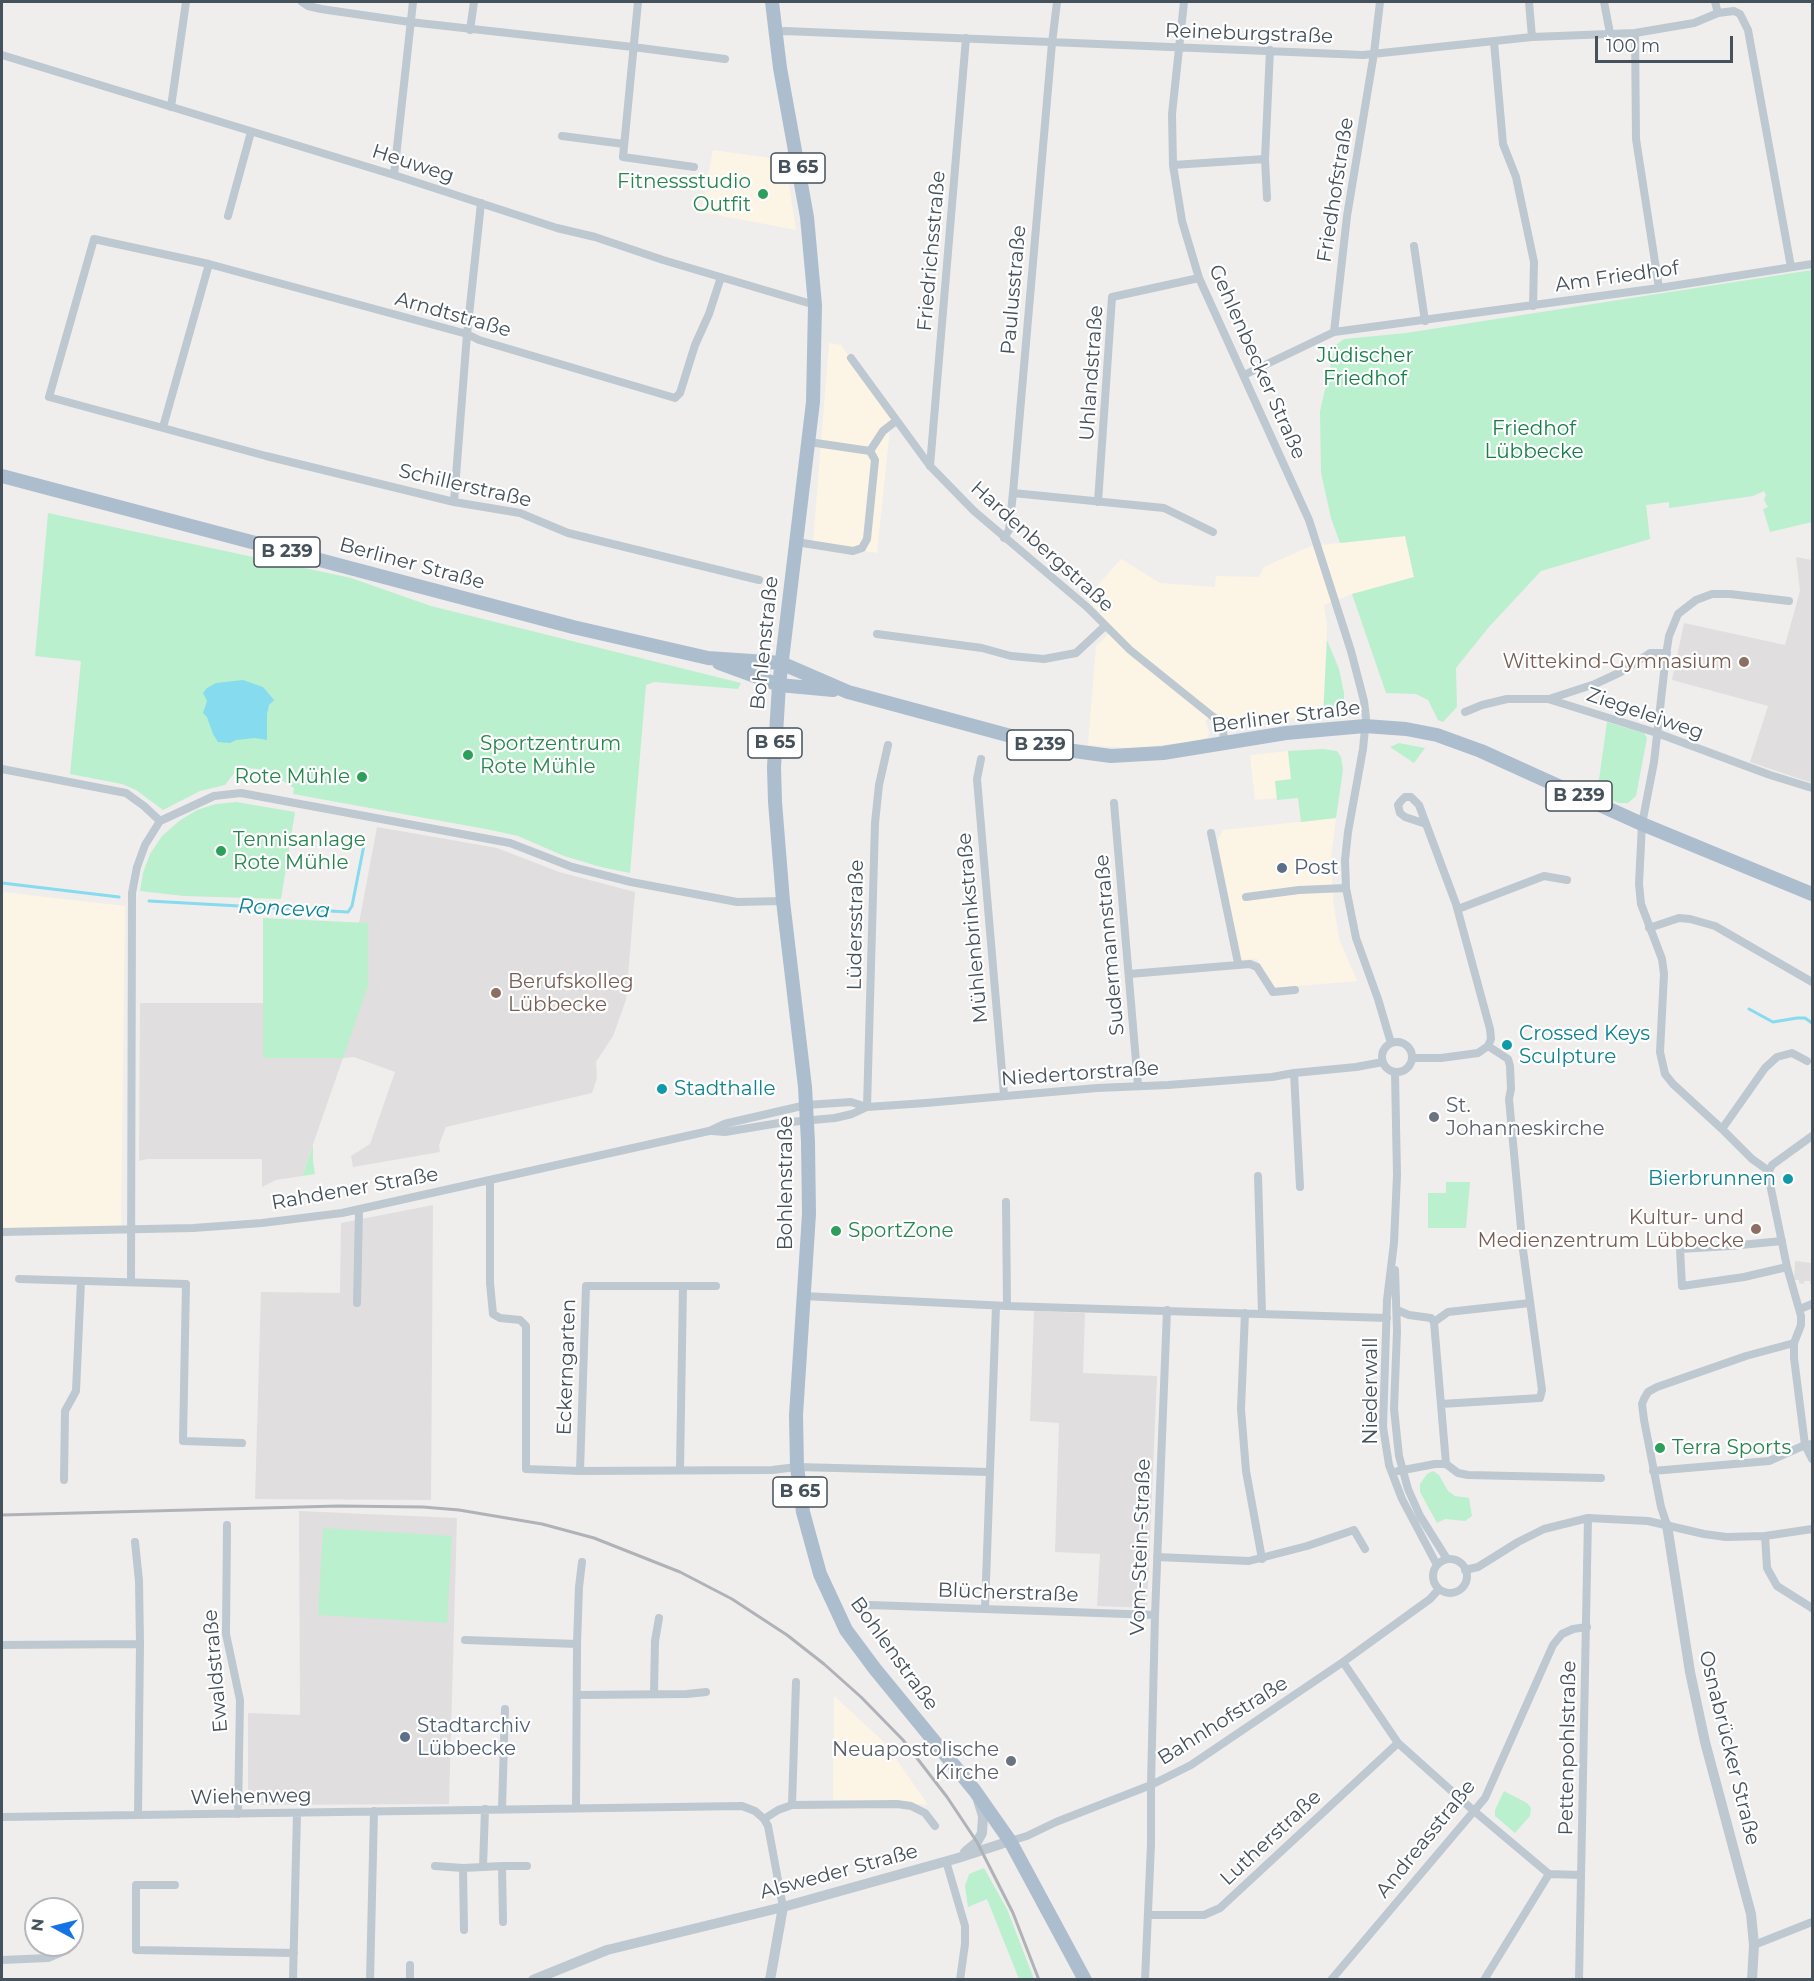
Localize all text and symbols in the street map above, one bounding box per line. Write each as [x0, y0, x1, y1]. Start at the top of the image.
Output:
street label: Reineburgstraße [1164, 19, 1334, 49]
scale bar [1598, 24, 1736, 62]
text: 100 m [1606, 35, 1660, 57]
street label: Friedhofstraße [1313, 116, 1359, 264]
street label: Heuweg [369, 139, 457, 189]
road number: B 65 [771, 153, 825, 183]
place label: Fitnessstudio Outfit [617, 170, 751, 217]
street label: Friedrichsstraße [913, 170, 951, 332]
marker: Fitnessstudio Outfit [756, 187, 770, 201]
street label: Paulusstraße [996, 224, 1032, 356]
street label: Am Friedhof [1553, 256, 1681, 298]
street label: Gehlenbecker Straße [1203, 261, 1311, 463]
street label: Arndtstraße [392, 287, 514, 343]
street label: Uhlandstraße [1075, 304, 1109, 442]
park label: Jüdischer Friedhof [1317, 344, 1413, 391]
park label: Friedhof Lübbecke [1485, 417, 1583, 464]
street label: Schillerstraße [396, 459, 534, 513]
street label: Hardenbergstraße [965, 476, 1119, 618]
street label: Berliner Straße [337, 533, 487, 595]
road number: B 239 [254, 537, 320, 567]
street label: Bohlenstraße [746, 575, 784, 711]
place label: Wittekind-Gymnasium [1502, 650, 1732, 674]
marker: Wittekind-Gymnasium [1737, 655, 1751, 669]
street label: Ziegeleiweg [1583, 683, 1707, 745]
street label: Berliner Straße [1210, 696, 1362, 738]
road number: B 65 [748, 728, 802, 758]
road number: B 239 [1007, 730, 1073, 760]
place label: Sportzentrum Rote Mühle [480, 732, 621, 779]
marker: Sportzentrum Rote Mühle [461, 748, 475, 762]
place label: Rote Mühle [234, 765, 350, 789]
marker: Rote Mühle [355, 770, 369, 784]
road number: B 239 [1546, 781, 1612, 811]
place label: Tennisanlage Rote Mühle [233, 828, 366, 875]
street label: Mühlenbrinkstraße [953, 832, 993, 1024]
marker: Tennisanlage Rote Mühle [214, 844, 228, 858]
street label: Sudermannstraße [1090, 853, 1130, 1037]
place label: Post [1294, 856, 1339, 880]
street label: Lüdersstraße [843, 859, 869, 991]
marker: Post [1275, 861, 1289, 875]
water label: Ronceva [237, 894, 331, 924]
place label: Berufskolleg Lübbecke [508, 970, 634, 1017]
marker: Berufskolleg Lübbecke [489, 986, 503, 1000]
place label: Crossed Keys Sculpture [1519, 1022, 1650, 1069]
marker: Crossed Keys Sculpture [1500, 1038, 1514, 1052]
street label: Niedertorstraße [1000, 1057, 1160, 1091]
place label: Stadthalle [674, 1077, 775, 1101]
marker: Stadthalle [655, 1082, 669, 1096]
place label: St. Johanneskirche [1446, 1094, 1605, 1141]
marker: St. Johanneskirche [1427, 1110, 1441, 1124]
street label: Bohlenstraße [774, 1116, 798, 1250]
street label: Rahdener Straße [270, 1163, 440, 1215]
place label: Bierbrunnen [1648, 1167, 1776, 1191]
marker: Bierbrunnen [1781, 1172, 1795, 1186]
place label: Kultur- und Medienzentrum Lübbecke [1478, 1206, 1744, 1253]
place label: SportZone [848, 1219, 954, 1243]
marker: Kultur- und Medienzentrum Lübbecke [1749, 1222, 1763, 1236]
marker: SportZone [829, 1224, 843, 1238]
street label: Eckerngarten [553, 1298, 581, 1436]
street label: Niederwall [1359, 1337, 1383, 1445]
place label: Terra Sports [1672, 1436, 1791, 1460]
marker: Terra Sports [1653, 1441, 1667, 1455]
street label: Vom-Stein-Straße [1126, 1458, 1156, 1636]
road number: B 65 [773, 1477, 827, 1507]
street label: Blücherstraße [937, 1579, 1079, 1607]
street label: Bohlenstraße [845, 1593, 943, 1715]
street label: Ewaldstraße [199, 1608, 233, 1734]
street label: Osnabrücker Straße [1693, 1648, 1765, 1848]
street label: Pettenpohlstraße [1554, 1660, 1582, 1836]
street label: Bahnhofstraße [1153, 1671, 1293, 1771]
place label: Stadtarchiv Lübbecke [417, 1714, 530, 1761]
marker: Stadtarchiv Lübbecke [398, 1730, 412, 1744]
place label: Neuapostolische Kirche [832, 1738, 999, 1785]
marker: Neuapostolische Kirche [1004, 1754, 1018, 1768]
street label: Andreasstraße [1371, 1775, 1481, 1903]
street label: Wiehenweg [190, 1784, 312, 1810]
street label: Lutherstraße [1216, 1785, 1326, 1891]
street label: Alsweder Straße [757, 1839, 921, 1905]
north arrow [24, 1897, 84, 1957]
text: N [27, 1917, 48, 1933]

